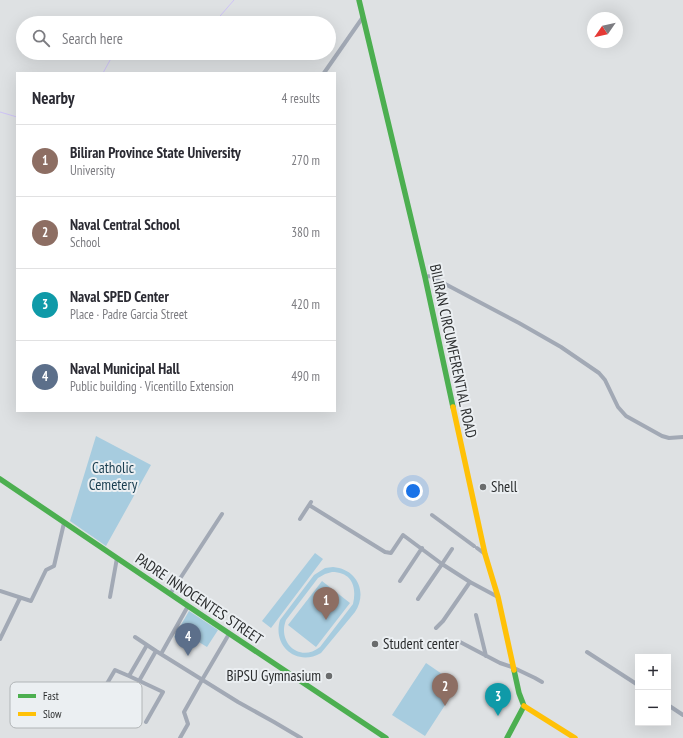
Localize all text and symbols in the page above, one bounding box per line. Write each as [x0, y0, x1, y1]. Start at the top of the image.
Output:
north arrow [587, 12, 623, 48]
search box [16, 16, 336, 60]
icon: search [30, 27, 52, 49]
text: Search here [62, 29, 123, 48]
text: Nearby [32, 87, 75, 109]
text: 4 results [281, 90, 320, 107]
text: Biliran Province State University [70, 143, 241, 162]
text: 1 [42, 152, 48, 169]
text: 270 m [291, 152, 320, 169]
text: University [70, 162, 115, 179]
text: Naval Central School [70, 215, 180, 234]
text: 2 [42, 224, 48, 241]
text: 380 m [291, 224, 320, 241]
text: School [70, 234, 100, 251]
street label: BILIRAN CIRCUMFERENTIAL ROAD [426, 262, 481, 440]
text: Naval SPED Center [70, 287, 169, 306]
text: 3 [42, 296, 48, 313]
text: 420 m [291, 296, 320, 313]
text: Place · Padre Garcia Street [70, 306, 188, 323]
text: Naval Municipal Hall [70, 359, 180, 378]
text: 4 [42, 368, 48, 385]
text: 490 m [291, 368, 320, 385]
text: Public building · Vicentillo Extension [70, 378, 234, 395]
park label: Catholic Cemetery [89, 458, 138, 494]
place label: Shell [491, 477, 518, 496]
your location [403, 481, 423, 501]
marker: Shell [478, 482, 488, 492]
street label: PADRE INNOCENTES STREET [132, 549, 267, 648]
pin: 1 [313, 587, 339, 620]
pin: 4 [175, 623, 201, 656]
place label: Student center [383, 634, 460, 653]
marker: Student center [370, 639, 380, 649]
map controls [635, 654, 671, 726]
button: + [635, 654, 671, 690]
place label: BiPSU Gymnasium [227, 666, 321, 685]
marker: BiPSU Gymnasium [324, 671, 334, 681]
pin: 2 [432, 673, 458, 706]
legend [10, 682, 142, 728]
pin: 3 [485, 683, 511, 716]
text: Fast [43, 689, 59, 703]
button: − [635, 690, 671, 726]
text: Slow [43, 707, 62, 721]

